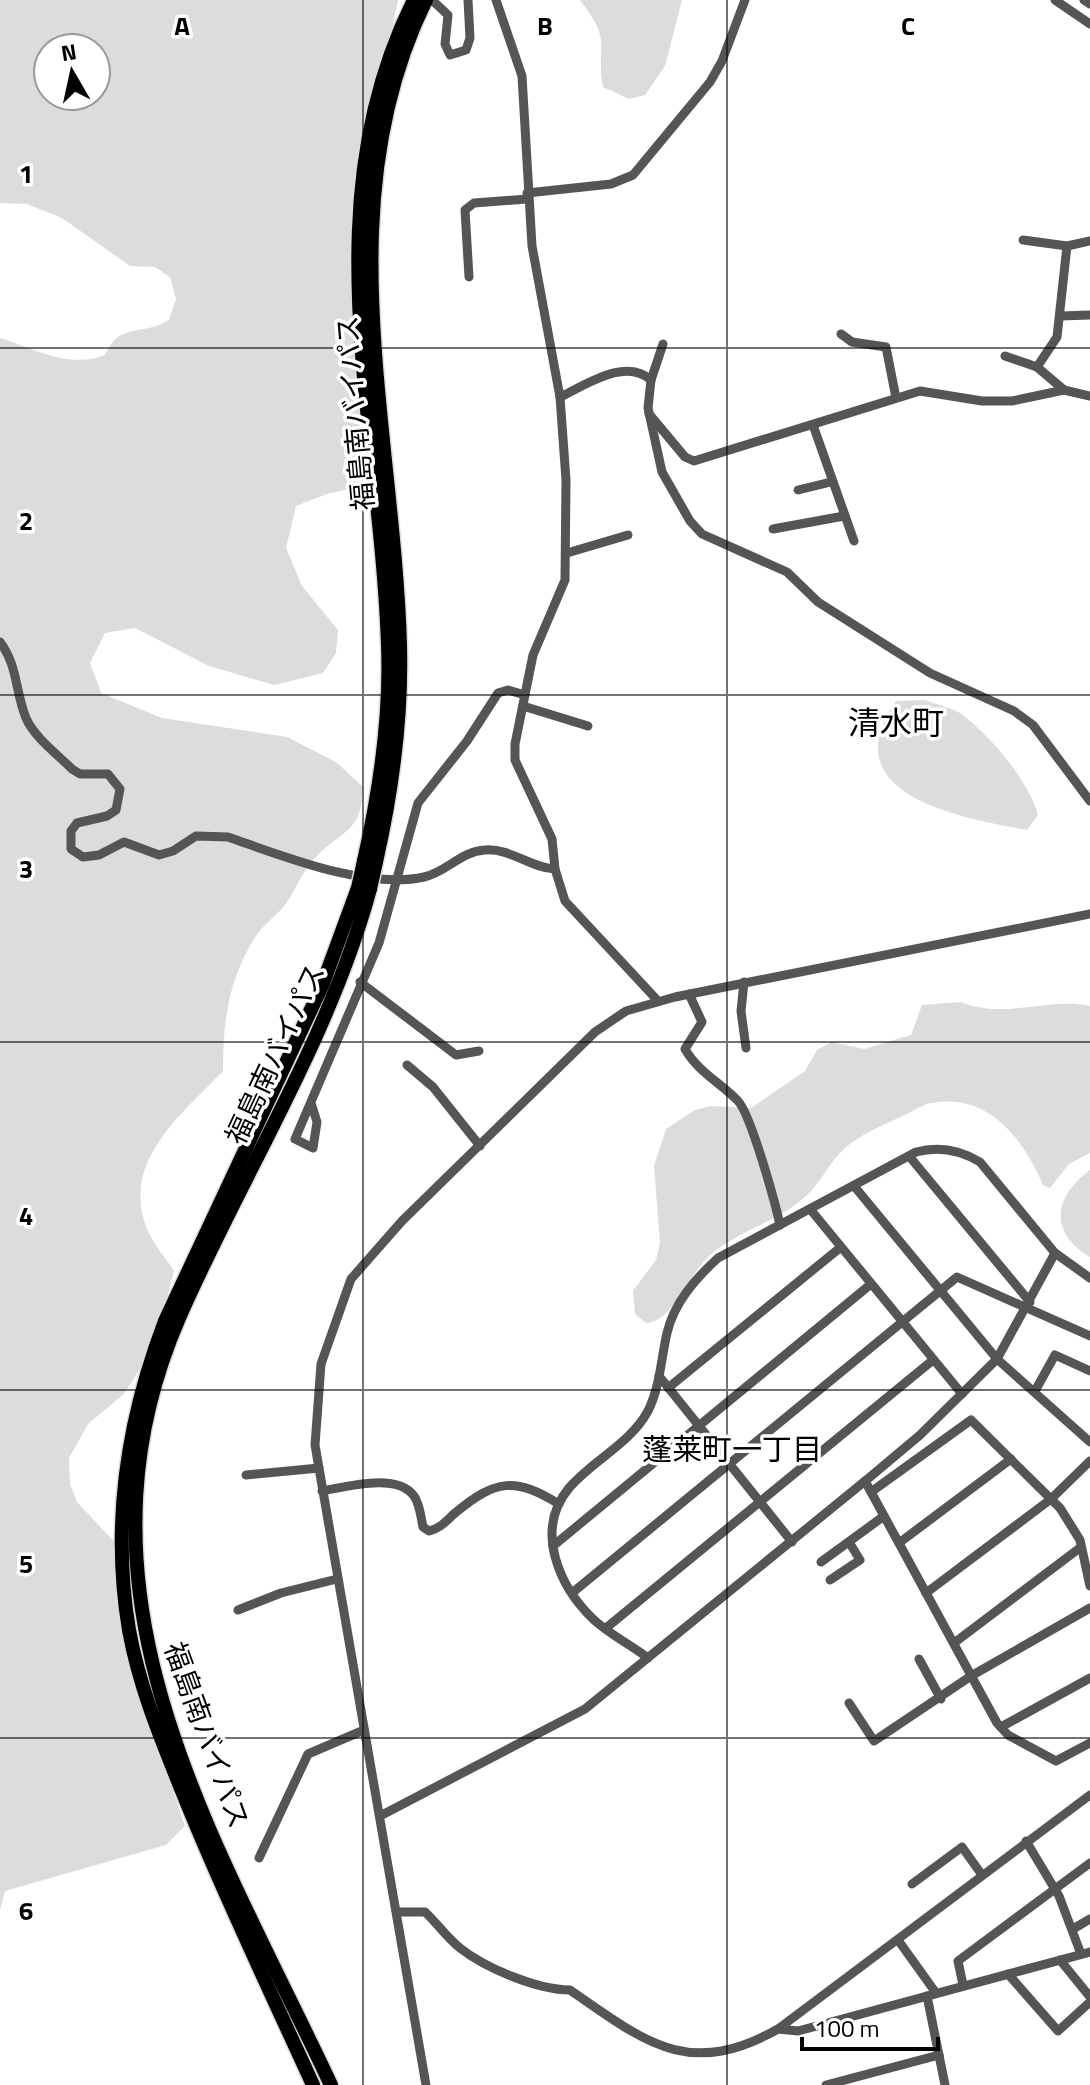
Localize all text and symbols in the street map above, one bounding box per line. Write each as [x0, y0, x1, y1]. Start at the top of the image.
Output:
text: A [174, 6, 190, 45]
text: B [537, 6, 553, 45]
text: C [901, 6, 915, 45]
north arrow [32, 32, 112, 112]
text: N [59, 34, 79, 70]
text: 1 [19, 154, 33, 193]
street label: 福島南バイパス [325, 314, 384, 512]
text: 2 [19, 501, 33, 540]
district label: 清水町 [848, 698, 944, 746]
text: 3 [19, 849, 33, 888]
street label: 福島南バイパス [214, 956, 335, 1151]
text: 4 [19, 1196, 33, 1235]
district label: 蓬莱町一丁目 [642, 1426, 822, 1472]
text: 5 [19, 1544, 33, 1583]
street label: 福島南バイパス [154, 1636, 261, 1834]
text: 6 [19, 1891, 33, 1930]
scale bar [802, 2001, 938, 2051]
text: 100 m [814, 2010, 880, 2046]

